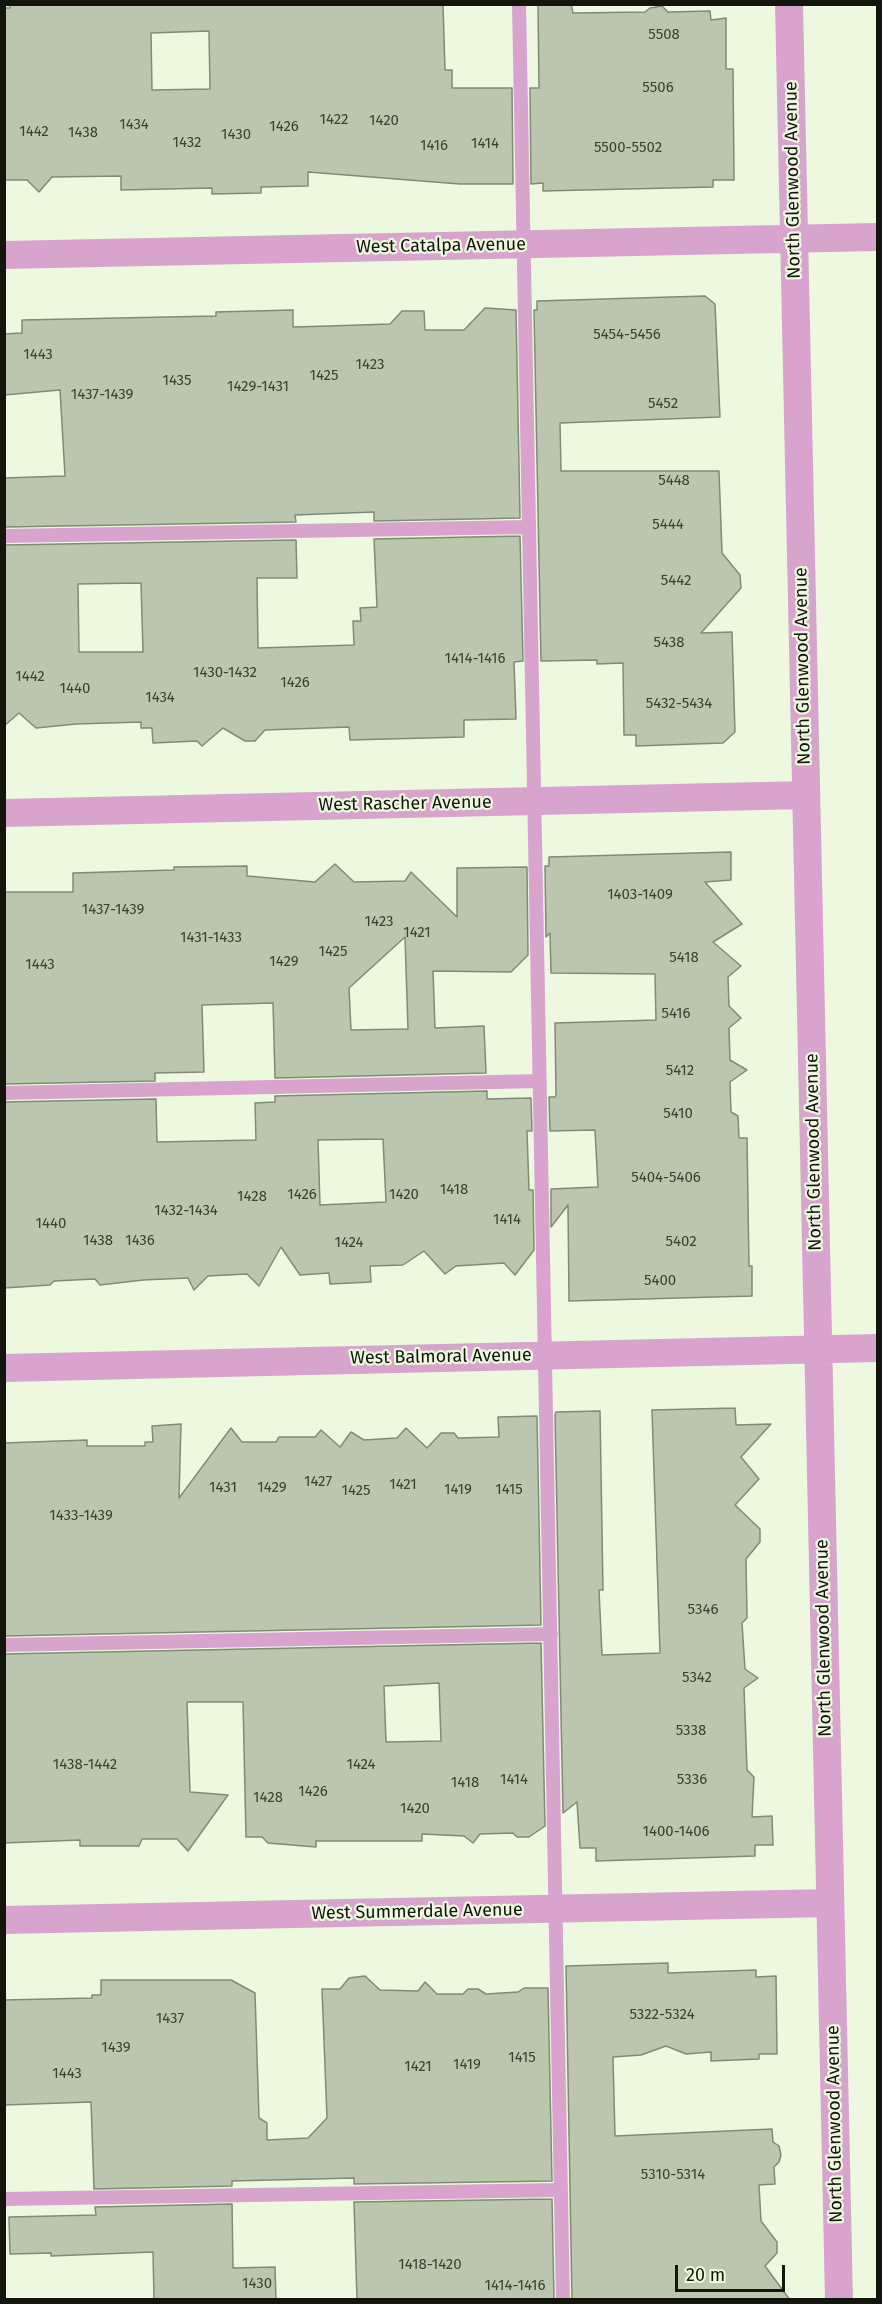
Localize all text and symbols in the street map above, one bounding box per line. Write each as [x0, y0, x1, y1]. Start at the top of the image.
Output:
house number: 5508 [648, 26, 680, 44]
house number: 5506 [642, 79, 674, 97]
street label: North Glenwood Avenue [780, 81, 806, 279]
house number: 1422 [319, 111, 349, 129]
house number: 1420 [369, 112, 399, 130]
house number: 1434 [119, 116, 149, 134]
house number: 1426 [269, 118, 299, 136]
house number: 1442 [19, 123, 49, 141]
house number: 1438 [68, 124, 98, 142]
house number: 1430 [221, 126, 251, 144]
house number: 1432 [173, 134, 201, 152]
house number: 1414 [471, 135, 499, 153]
house number: 1416 [420, 137, 448, 155]
house number: 5500-5502 [594, 139, 662, 157]
street label: West Catalpa Avenue [356, 234, 526, 258]
house number: 5454-5456 [593, 326, 661, 344]
house number: 1443 [23, 346, 53, 364]
house number: 1423 [355, 356, 385, 374]
house number: 1425 [309, 367, 339, 385]
house number: 1435 [162, 372, 192, 390]
house number: 1429-1431 [227, 378, 289, 396]
house number: 1437-1439 [71, 386, 133, 404]
house number: 5452 [648, 395, 678, 413]
house number: 5448 [658, 472, 690, 490]
house number: 5444 [652, 516, 684, 534]
street label: North Glenwood Avenue [790, 567, 816, 765]
house number: 5442 [661, 572, 691, 590]
house number: 5438 [654, 634, 684, 652]
house number: 1414-1416 [444, 650, 506, 668]
house number: 1430-1432 [193, 664, 257, 682]
house number: 1442 [15, 668, 45, 686]
house number: 1426 [280, 674, 310, 692]
house number: 1440 [60, 680, 90, 698]
house number: 1434 [145, 689, 175, 707]
house number: 5432-5434 [646, 695, 712, 713]
street label: West Rascher Avenue [318, 792, 492, 816]
house number: 1403-1409 [607, 886, 673, 904]
house number: 1437-1439 [82, 901, 144, 919]
house number: 1423 [364, 913, 394, 931]
house number: 1421 [403, 924, 431, 942]
house number: 1431-1433 [180, 929, 242, 947]
house number: 1425 [318, 943, 348, 961]
house number: 5418 [669, 949, 699, 967]
house number: 1429 [269, 953, 299, 971]
house number: 1443 [25, 956, 55, 974]
house number: 5416 [661, 1005, 691, 1023]
street label: North Glenwood Avenue [801, 1053, 827, 1251]
house number: 5412 [666, 1062, 694, 1080]
house number: 5410 [663, 1105, 693, 1123]
house number: 5404-5406 [631, 1169, 701, 1187]
house number: 1418 [440, 1181, 468, 1199]
house number: 1426 [287, 1186, 317, 1204]
house number: 1420 [389, 1186, 419, 1204]
house number: 1428 [237, 1188, 267, 1206]
house number: 1432-1434 [154, 1202, 218, 1220]
house number: 1414 [493, 1211, 521, 1229]
house number: 1440 [36, 1215, 66, 1233]
house number: 1438 [83, 1232, 113, 1250]
house number: 1436 [125, 1232, 155, 1250]
house number: 5402 [665, 1233, 697, 1251]
house number: 1424 [334, 1234, 364, 1252]
house number: 5400 [644, 1272, 676, 1290]
street label: West Balmoral Avenue [350, 1345, 532, 1369]
house number: 1427 [304, 1473, 332, 1491]
house number: 1421 [389, 1476, 417, 1494]
house number: 1431 [209, 1479, 237, 1497]
house number: 1429 [257, 1479, 287, 1497]
house number: 1419 [444, 1481, 472, 1499]
house number: 1415 [495, 1481, 523, 1499]
house number: 1425 [341, 1482, 371, 1500]
house number: 1433-1439 [49, 1507, 113, 1525]
street label: North Glenwood Avenue [811, 1539, 837, 1737]
house number: 5346 [688, 1601, 718, 1619]
house number: 5342 [682, 1669, 712, 1687]
house number: 5338 [676, 1722, 706, 1740]
house number: 1438-1442 [53, 1756, 117, 1774]
house number: 1424 [346, 1756, 376, 1774]
house number: 1414 [500, 1771, 528, 1789]
house number: 5336 [677, 1771, 707, 1789]
house number: 1418 [451, 1774, 479, 1792]
house number: 1426 [298, 1783, 328, 1801]
house number: 1428 [253, 1789, 283, 1807]
house number: 1420 [400, 1800, 430, 1818]
house number: 1400-1406 [642, 1823, 710, 1841]
street label: West Summerdale Avenue [311, 1899, 523, 1925]
house number: 5322-5324 [629, 2006, 695, 2024]
house number: 1437 [156, 2010, 184, 2028]
street label: North Glenwood Avenue [822, 2025, 848, 2223]
house number: 1439 [101, 2039, 131, 2057]
house number: 1415 [508, 2049, 536, 2067]
house number: 1419 [453, 2056, 481, 2074]
house number: 1421 [404, 2058, 432, 2076]
house number: 1443 [52, 2065, 82, 2083]
house number: 5310-5314 [641, 2166, 705, 2184]
scale bar [678, 2253, 788, 2291]
house number: 1418-1420 [398, 2256, 462, 2274]
text: 20 m [686, 2264, 725, 2286]
house number: 1430 [242, 2275, 272, 2293]
house number: 1414-1416 [484, 2277, 546, 2295]

